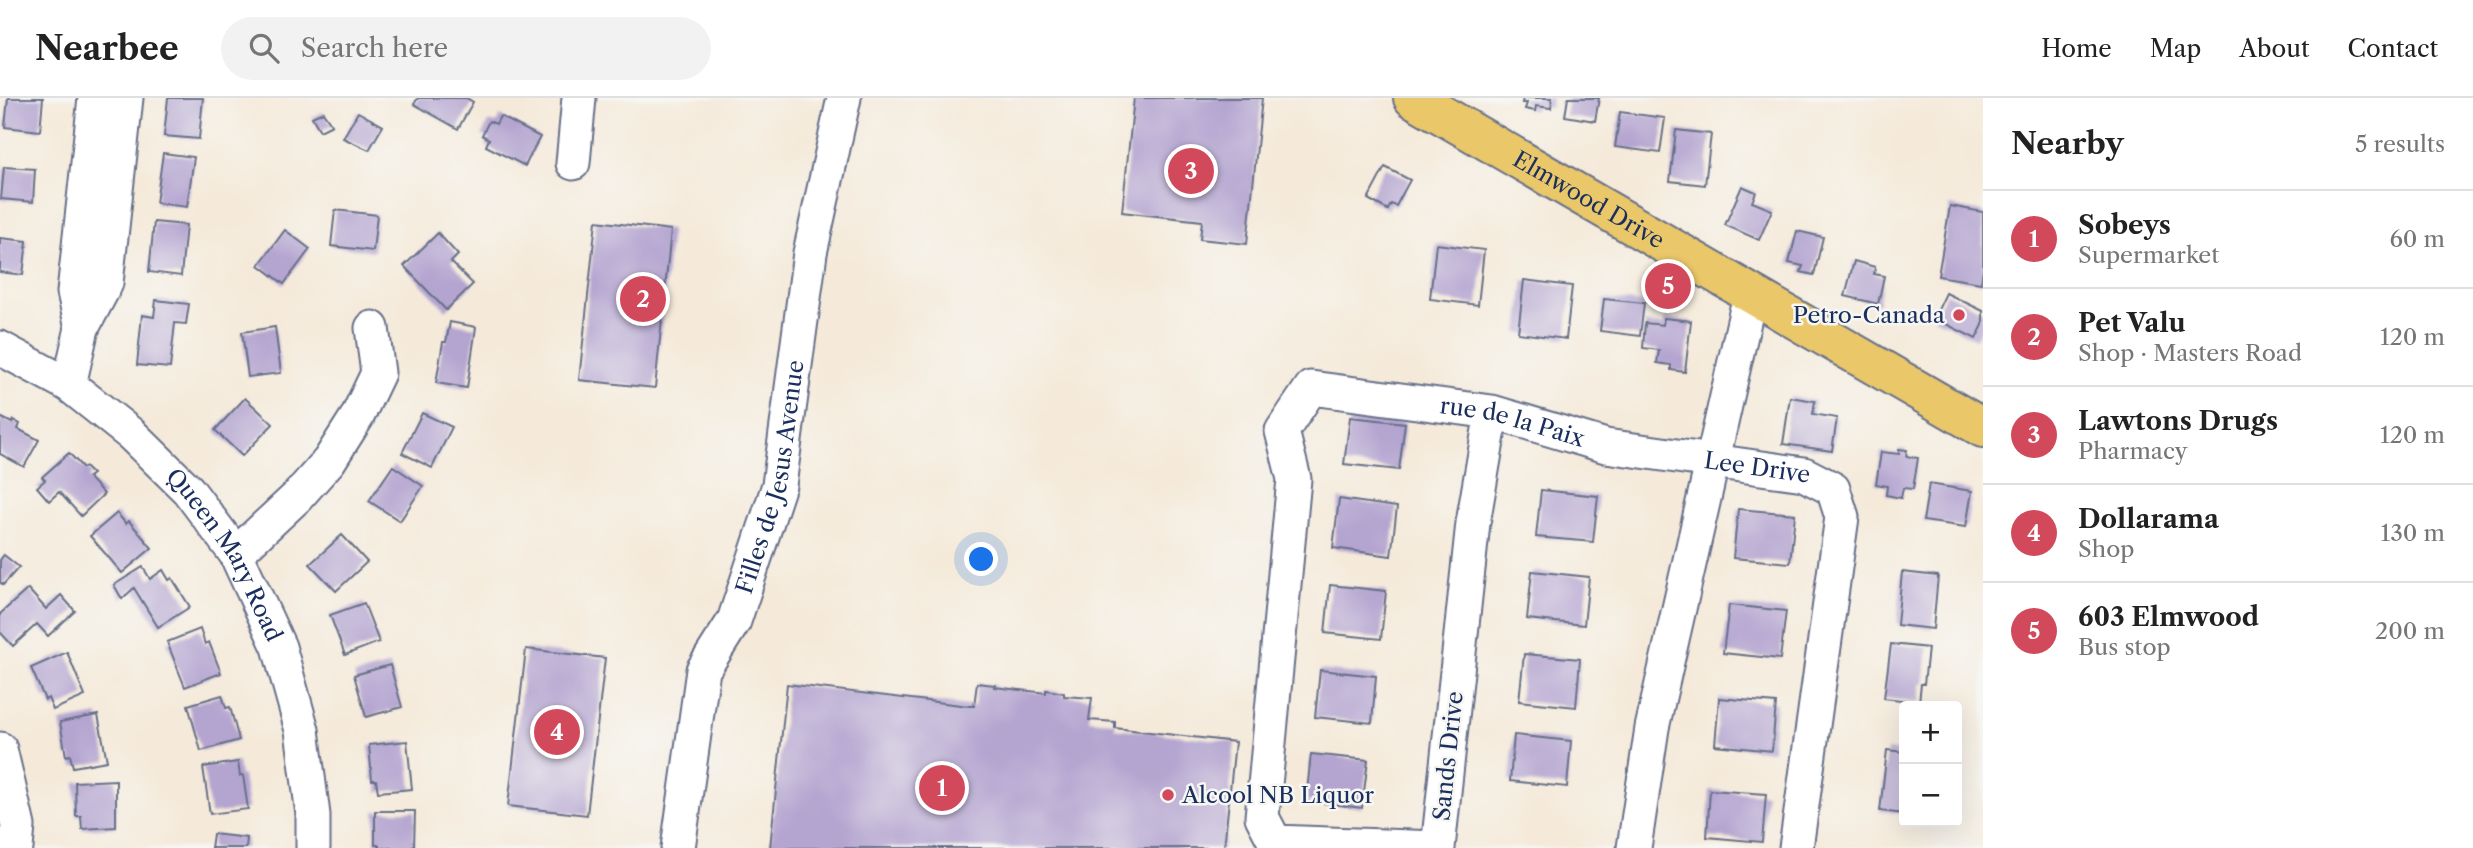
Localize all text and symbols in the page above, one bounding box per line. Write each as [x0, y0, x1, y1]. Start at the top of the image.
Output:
search box [221, 17, 711, 80]
text: Nearbee [35, 28, 179, 69]
icon: search [245, 29, 283, 67]
text: Search here [301, 32, 448, 64]
text: Home [2041, 34, 2112, 63]
text: Map [2150, 34, 2201, 63]
text: About [2239, 34, 2310, 63]
text: Contact [2348, 34, 2438, 63]
text: Nearby [2011, 125, 2124, 162]
text: 5 results [2355, 130, 2445, 158]
pin: 3 [1168, 145, 1214, 197]
street label: Elmwood Drive [1508, 145, 1669, 254]
text: Sobeys [2078, 209, 2171, 241]
text: 1 [2029, 225, 2039, 253]
text: 60 m [2389, 225, 2445, 253]
text: Supermarket [2078, 241, 2219, 269]
pin: 5 [1645, 260, 1691, 312]
pin: 2 [620, 273, 666, 325]
place label: Petro-Canada [1793, 301, 1946, 329]
marker: Petro-Canada [1951, 307, 1967, 323]
text: Pet Valu [2078, 307, 2186, 339]
text: 2 [2027, 323, 2041, 351]
text: 120 m [2380, 323, 2445, 351]
text: Shop · Masters Road [2078, 339, 2302, 367]
street label: Filles de Jesus Avenue [730, 358, 810, 597]
street label: rue de la Paix [1438, 391, 1588, 453]
text: Lawtons Drugs [2078, 405, 2278, 437]
text: 3 [2028, 421, 2041, 449]
text: 120 m [2380, 421, 2445, 449]
text: Pharmacy [2078, 437, 2188, 465]
street label: Lee Drive [1702, 446, 1812, 489]
street label: Queen Mary Road [160, 462, 288, 646]
text: Dollarama [2078, 503, 2219, 535]
text: 4 [2027, 519, 2041, 547]
text: 130 m [2381, 519, 2445, 547]
text: Shop [2078, 535, 2134, 563]
your location [964, 542, 998, 576]
text: 603 Elmwood [2078, 601, 2259, 633]
text: 5 [2028, 617, 2040, 645]
text: 200 m [2375, 617, 2445, 645]
text: Bus stop [2078, 633, 2171, 661]
street label: Sands Drive [1427, 690, 1469, 822]
map controls [1899, 701, 1962, 827]
button: + [1899, 701, 1962, 764]
pin: 4 [534, 706, 580, 758]
pin: 1 [919, 762, 965, 814]
button: − [1899, 764, 1962, 827]
place label: Alcool NB Liquor [1181, 781, 1375, 809]
marker: Alcool NB Liquor [1160, 787, 1176, 803]

